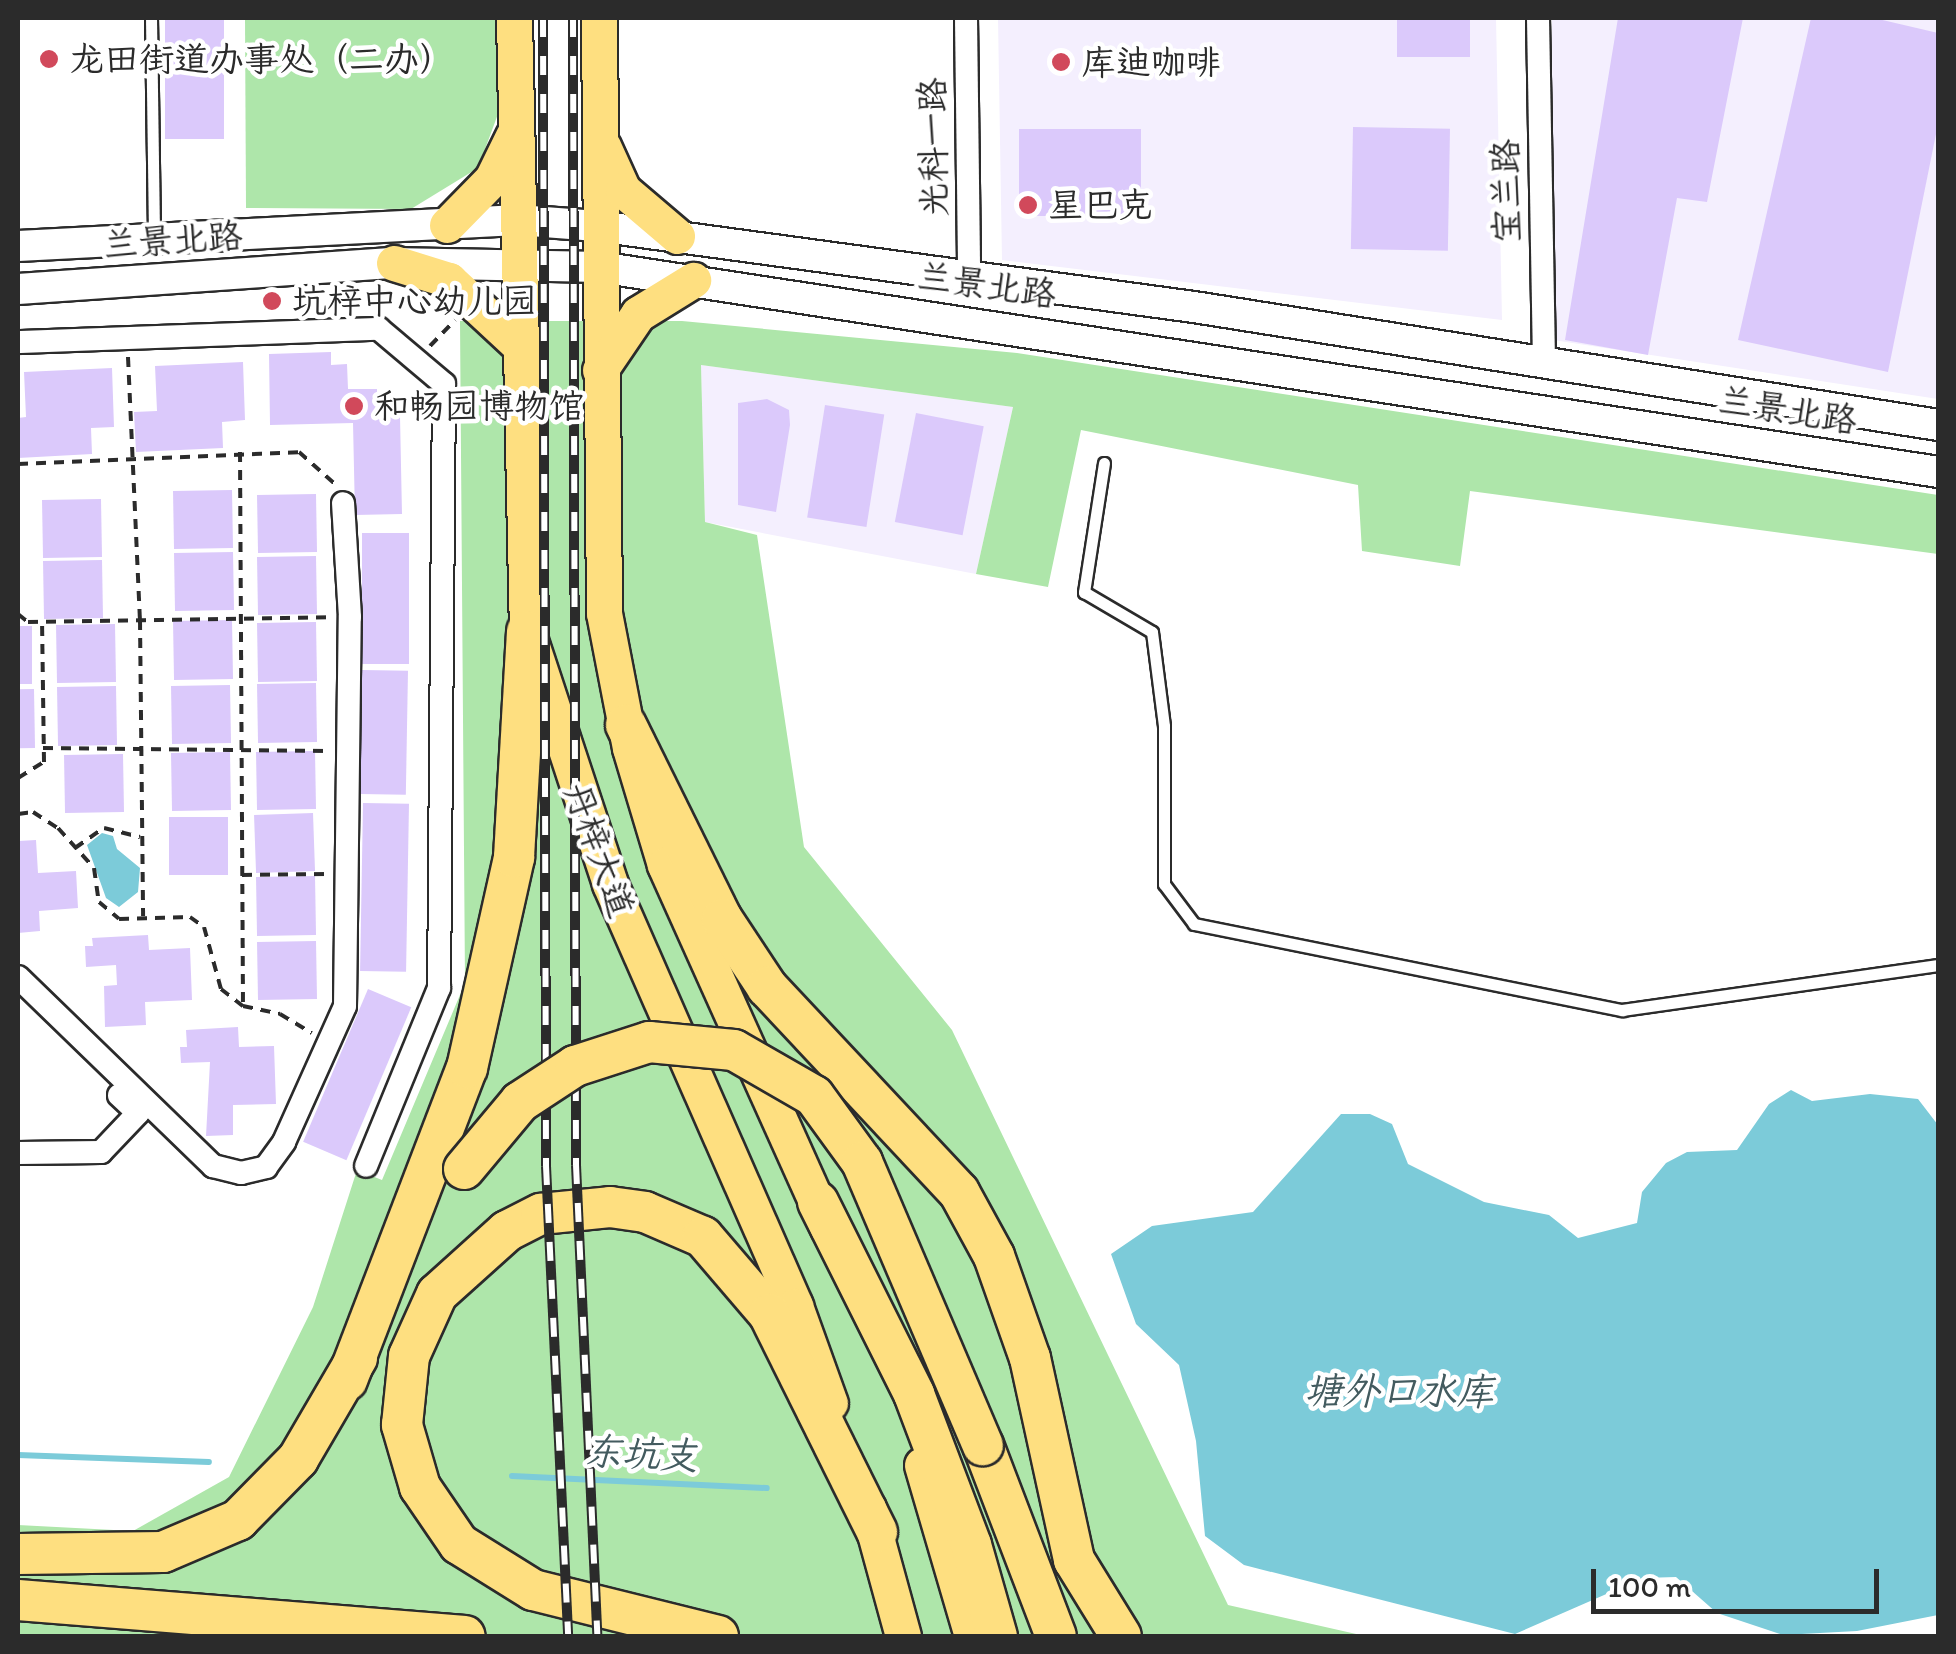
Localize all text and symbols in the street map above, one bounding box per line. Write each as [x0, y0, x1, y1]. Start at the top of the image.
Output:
place label: 龙田街道办事处（二办） [69, 38, 454, 80]
place label: 库迪咖啡 [1081, 41, 1221, 83]
marker: 龙田街道办事处（二办） [38, 48, 60, 70]
marker: 库迪咖啡 [1050, 51, 1072, 73]
street label: 光科一路 [911, 77, 955, 217]
street label: 宝兰路 [1484, 138, 1528, 244]
place label: 星巴克 [1048, 184, 1153, 226]
marker: 星巴克 [1017, 194, 1039, 216]
street label: 兰景北路 [102, 214, 244, 266]
street label: 兰景北路 [915, 254, 1059, 316]
place label: 坑梓中心幼儿园 [292, 280, 537, 322]
marker: 坑梓中心幼儿园 [261, 290, 283, 312]
street label: 兰景北路 [1716, 378, 1860, 442]
place label: 和畅园博物馆 [374, 385, 584, 427]
marker: 和畅园博物馆 [343, 395, 365, 417]
street label: 丹梓大道 [555, 777, 643, 923]
water label: 塘外口水库 [1304, 1369, 1494, 1415]
water label: 东坑支 [583, 1428, 699, 1480]
scale bar [1596, 1549, 1884, 1611]
text: 100 m [1608, 1568, 1691, 1605]

